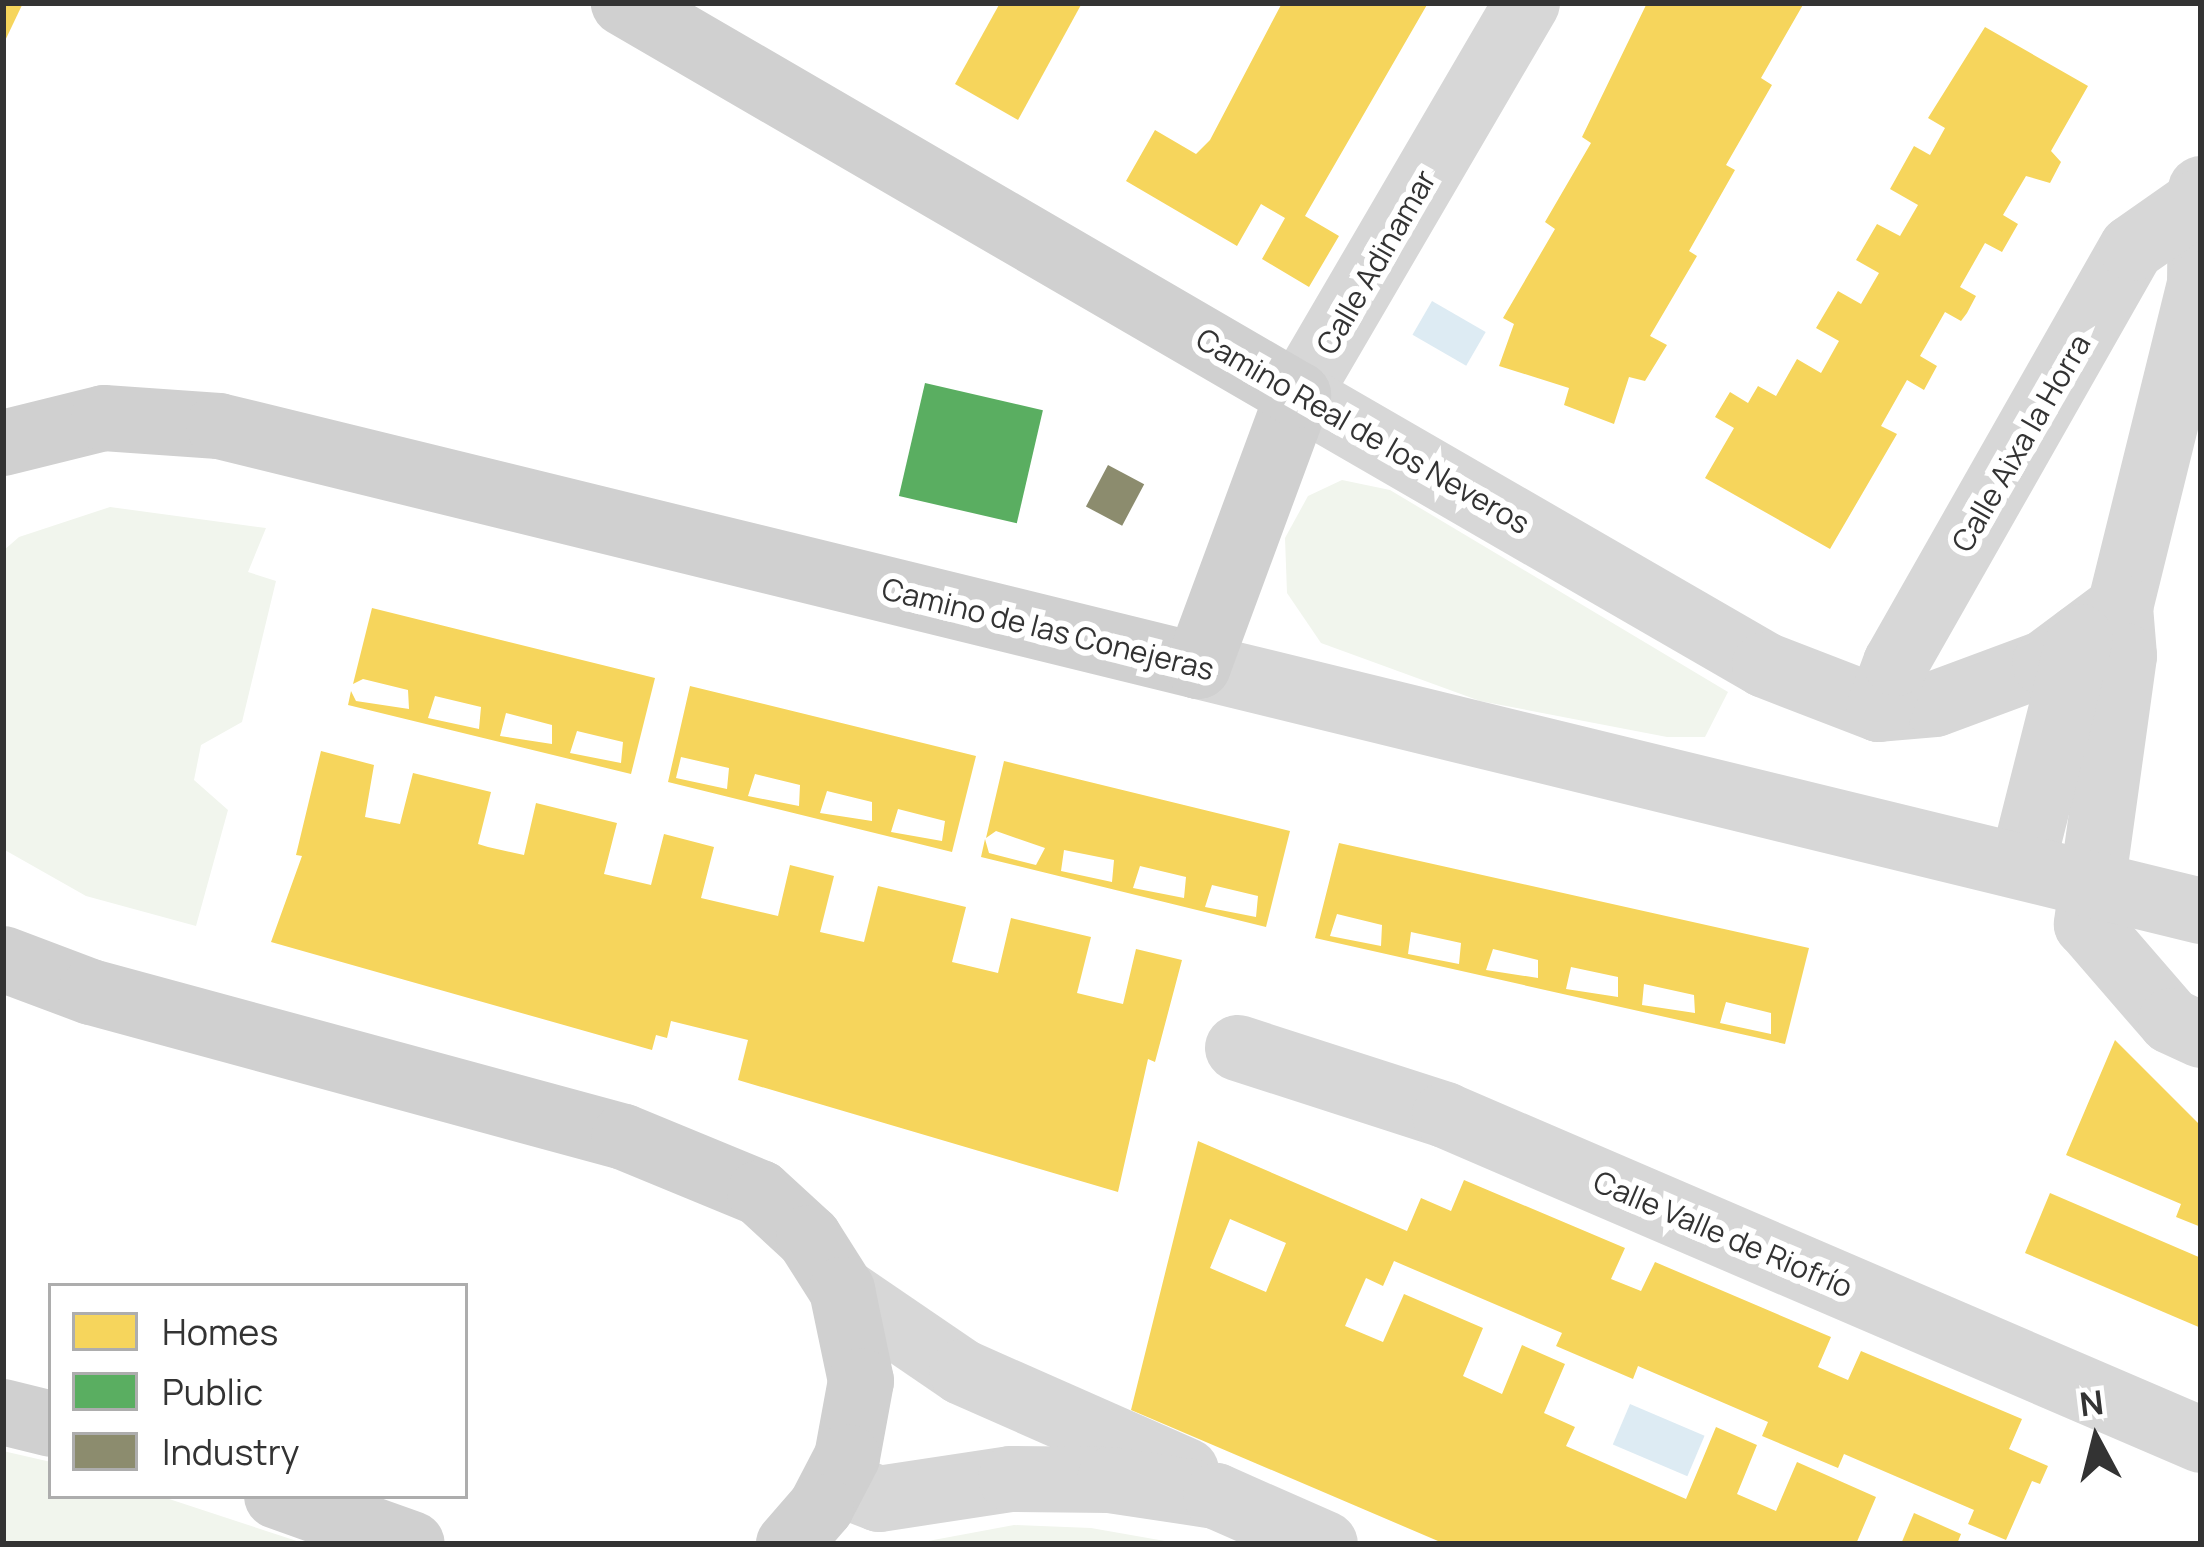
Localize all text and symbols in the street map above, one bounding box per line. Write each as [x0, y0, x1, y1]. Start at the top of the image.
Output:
street label: Calle Adinamar [1309, 163, 1443, 361]
street label: Camino Real de los Neveros [1190, 321, 1536, 541]
street label: Calle Aixa la Horra [1944, 328, 2098, 558]
street label: Camino de las Conejeras [878, 570, 1218, 688]
street label: Calle Valle de Riofrío [1588, 1163, 1858, 1305]
legend [48, 1283, 468, 1499]
text: Homes [162, 1307, 278, 1356]
text: Public [162, 1367, 263, 1416]
north arrow [2036, 1379, 2156, 1499]
text: N [2077, 1379, 2106, 1427]
text: Industry [162, 1427, 299, 1476]

